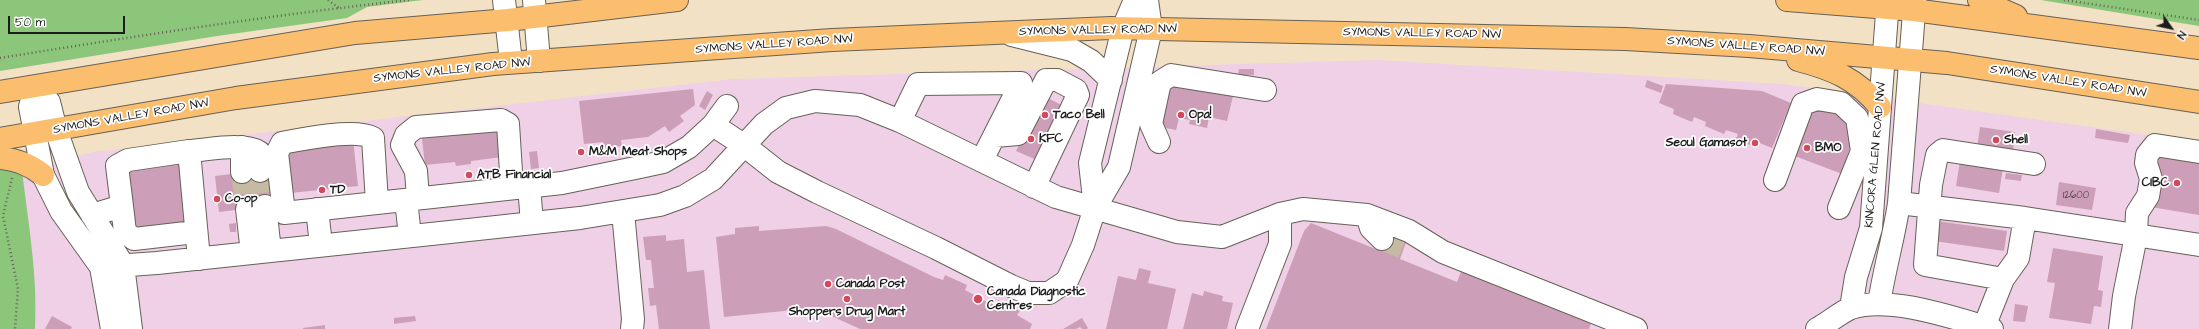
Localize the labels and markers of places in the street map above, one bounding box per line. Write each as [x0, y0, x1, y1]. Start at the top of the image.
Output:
place label: Taco Bell [1053, 108, 1105, 122]
place label: Opa! [1189, 108, 1211, 122]
marker: Taco Bell [1040, 110, 1050, 120]
marker: Opa! [1176, 110, 1186, 120]
place label: KFC [1039, 132, 1063, 146]
place label: Shell [2004, 133, 2028, 147]
marker: KFC [1026, 134, 1036, 144]
marker: Shell [1991, 135, 2001, 145]
place label: Seoul Gamasot [1666, 136, 1747, 150]
marker: Seoul Gamasot [1750, 138, 1760, 148]
place label: BMO [1815, 141, 1841, 155]
marker: BMO [1802, 143, 1812, 153]
place label: M&M Meat Shops [589, 145, 687, 159]
marker: M&M Meat Shops [576, 147, 586, 157]
place label: ATB Financial [477, 168, 551, 182]
marker: ATB Financial [464, 170, 474, 180]
place label: CIBC [2142, 176, 2169, 190]
marker: CIBC [2172, 178, 2182, 188]
place label: TD [330, 183, 345, 197]
marker: TD [317, 185, 327, 195]
place label: Co-op [225, 192, 257, 206]
marker: Co-op [212, 194, 222, 204]
place label: Canada Post [836, 277, 905, 291]
marker: Canada Post [823, 279, 833, 289]
place label: Canada Diagnostic Centres [987, 285, 1086, 313]
marker: Canada Diagnostic Centres [972, 293, 984, 305]
marker: Shoppers Drug Mart [842, 294, 852, 304]
place label: Shoppers Drug Mart [789, 305, 905, 319]

